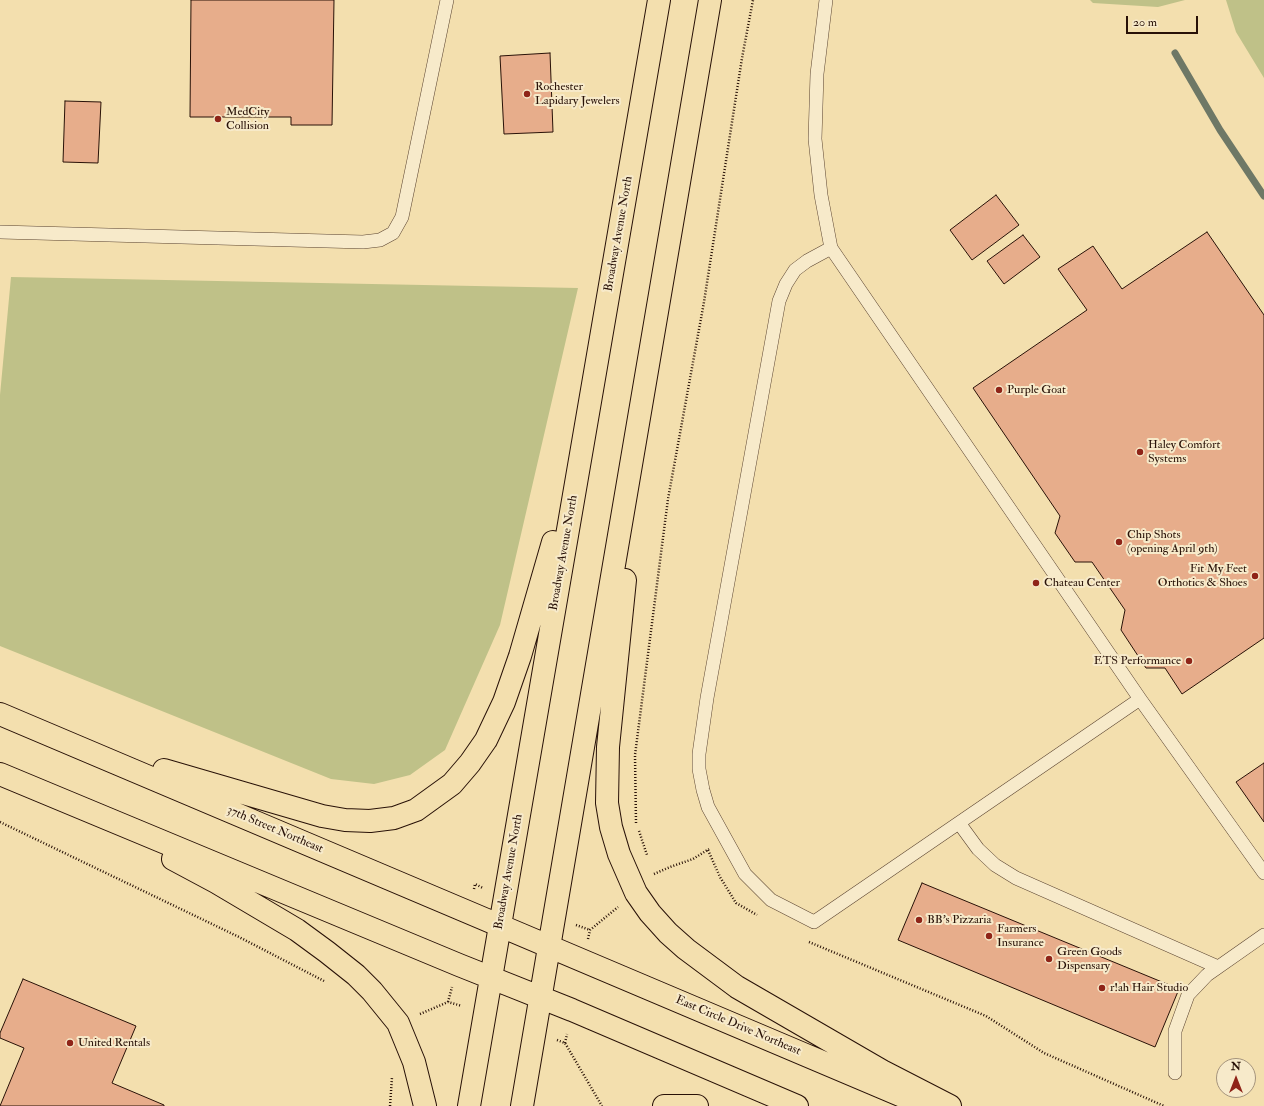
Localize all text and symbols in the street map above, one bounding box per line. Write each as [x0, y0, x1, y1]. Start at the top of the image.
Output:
scale bar [1128, 8, 1200, 34]
text: 20 m [1133, 15, 1157, 30]
place label: Rochester Lapidary Jewelers [535, 80, 620, 108]
marker: Rochester Lapidary Jewelers [522, 89, 532, 99]
place label: MedCity Collision [226, 105, 269, 133]
marker: MedCity Collision [213, 114, 223, 124]
street label: Broadway Avenue North [602, 175, 636, 293]
place label: Purple Goat [1007, 383, 1066, 397]
marker: Purple Goat [994, 385, 1004, 395]
place label: Haley Comfort Systems [1148, 438, 1220, 466]
marker: Haley Comfort Systems [1135, 447, 1145, 457]
street label: Broadway Avenue North [547, 494, 581, 612]
place label: Chip Shots (opening April 9th) [1127, 528, 1218, 556]
marker: Chip Shots (opening April 9th) [1114, 537, 1124, 547]
place label: Fit My Feet Orthotics & Shoes [1158, 562, 1247, 590]
marker: Fit My Feet Orthotics & Shoes [1250, 571, 1260, 581]
place label: Chateau Center [1044, 576, 1120, 590]
marker: Chateau Center [1031, 578, 1041, 588]
place label: ETS Performance [1094, 654, 1181, 668]
marker: ETS Performance [1184, 656, 1194, 666]
street label: 37th Street Northeast [225, 803, 325, 857]
street label: Broadway Avenue North [492, 813, 526, 931]
place label: BB's Pizzaria [927, 913, 991, 927]
marker: BB's Pizzaria [914, 915, 924, 925]
place label: Farmers Insurance [997, 922, 1044, 950]
marker: Farmers Insurance [984, 931, 994, 941]
place label: Green Goods Dispensary [1057, 945, 1122, 973]
marker: Green Goods Dispensary [1044, 954, 1054, 964]
place label: r!ah Hair Studio [1110, 981, 1188, 995]
marker: r!ah Hair Studio [1097, 983, 1107, 993]
street label: East Circle Drive Northeast [673, 993, 803, 1059]
place label: United Rentals [78, 1036, 150, 1050]
marker: United Rentals [65, 1038, 75, 1048]
north arrow [1216, 1058, 1256, 1098]
text: N [1231, 1060, 1241, 1073]

